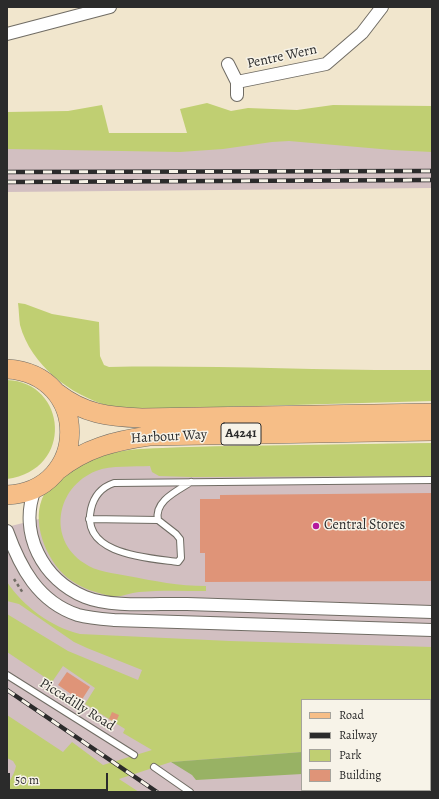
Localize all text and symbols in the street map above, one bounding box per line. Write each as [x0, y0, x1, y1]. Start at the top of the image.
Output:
street label: Pentre Wern [245, 41, 319, 73]
road number: A4241 [221, 423, 261, 445]
street label: Harbour Way [130, 427, 208, 447]
place label: Central Stores [324, 518, 405, 534]
marker: Central Stores [311, 521, 321, 531]
street label: Piccadilly Road [36, 675, 118, 735]
legend [301, 699, 431, 791]
text: Road [339, 707, 364, 723]
text: Railway [339, 727, 377, 743]
text: Park [339, 747, 362, 763]
scale bar [10, 765, 110, 791]
text: Building [339, 767, 381, 783]
text: 50 m [15, 772, 39, 788]

